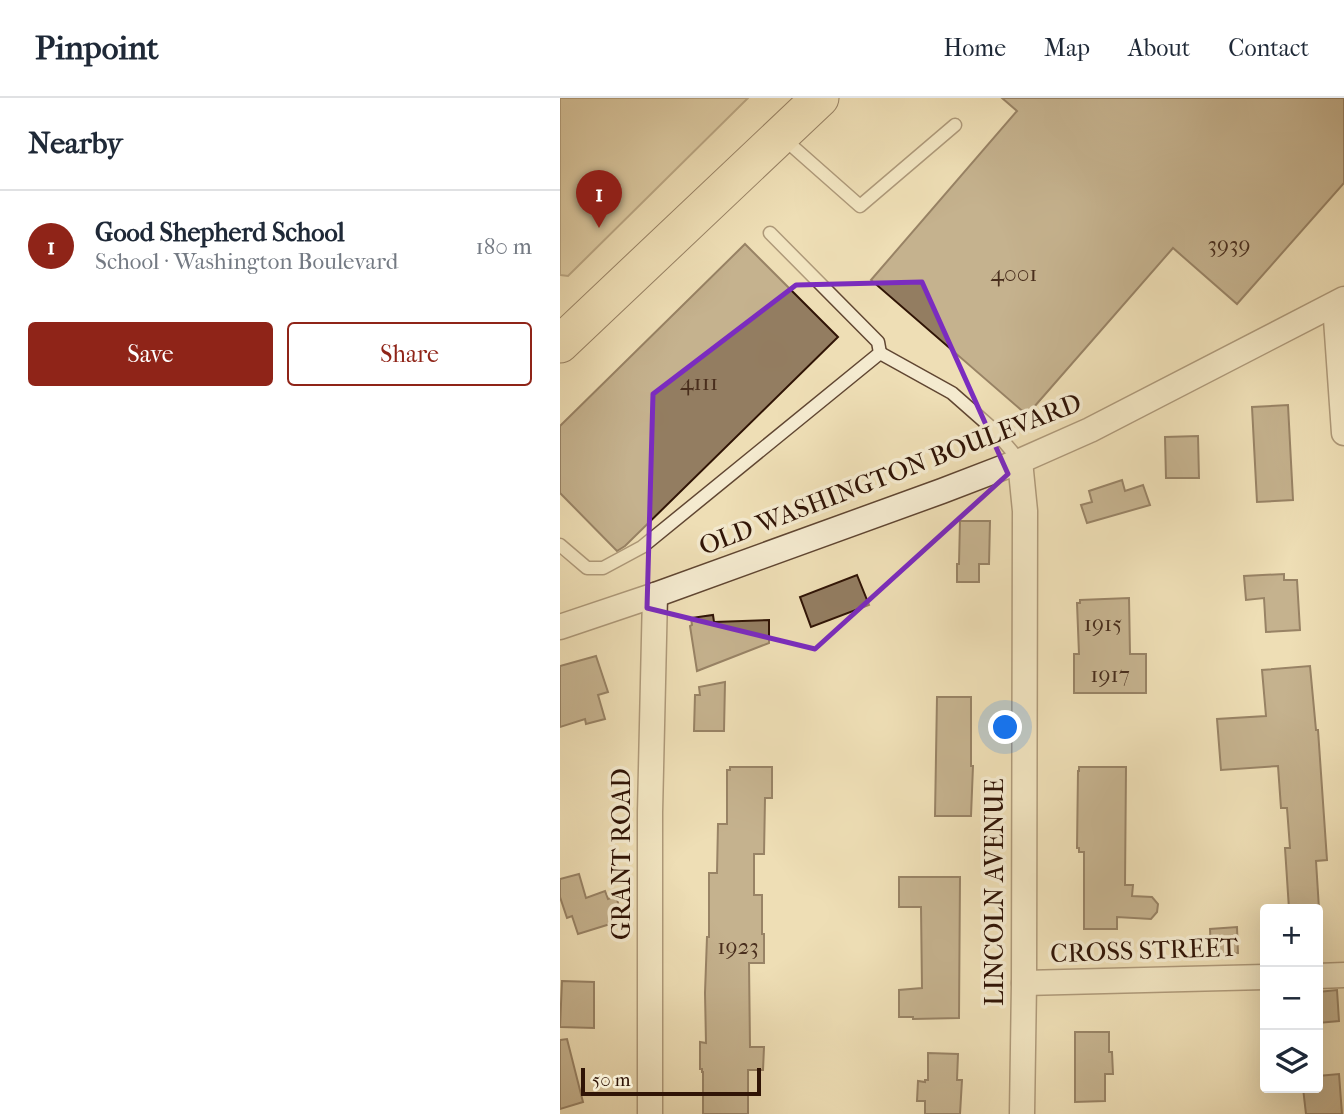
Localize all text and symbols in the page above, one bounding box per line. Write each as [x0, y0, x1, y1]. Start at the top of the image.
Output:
text: Pinpoint [35, 29, 159, 68]
text: Home [944, 34, 1006, 62]
text: Map [1044, 34, 1090, 62]
text: About [1128, 34, 1190, 62]
text: Contact [1228, 34, 1309, 62]
text: Nearby [28, 126, 123, 161]
pin: 1 [576, 170, 622, 228]
text: Good Shepherd School [95, 217, 345, 248]
house number: 3939 [1208, 231, 1251, 258]
text: 1 [47, 233, 55, 260]
text: 180 m [475, 233, 532, 260]
text: School · Washington Boulevard [95, 248, 398, 275]
house number: 4001 [990, 260, 1038, 287]
button: Save [28, 322, 273, 386]
button: Share [287, 322, 532, 386]
house number: 4111 [680, 369, 718, 396]
street label: OLD WASHINGTON BOULEVARD [695, 387, 1086, 562]
house number: 1915 [1084, 610, 1122, 637]
house number: 1917 [1090, 661, 1130, 688]
your location [988, 710, 1022, 744]
street label: GRANT ROAD [606, 768, 637, 940]
street label: LINCOLN AVENUE [979, 778, 1010, 1006]
map controls [1260, 904, 1323, 1093]
button: + [1260, 904, 1323, 967]
street label: CROSS STREET [1050, 932, 1239, 969]
house number: 1923 [717, 933, 759, 960]
button: − [1260, 967, 1323, 1030]
button: layers [1260, 1030, 1323, 1093]
scale bar [581, 1065, 761, 1097]
text: 50 m [592, 1069, 631, 1091]

